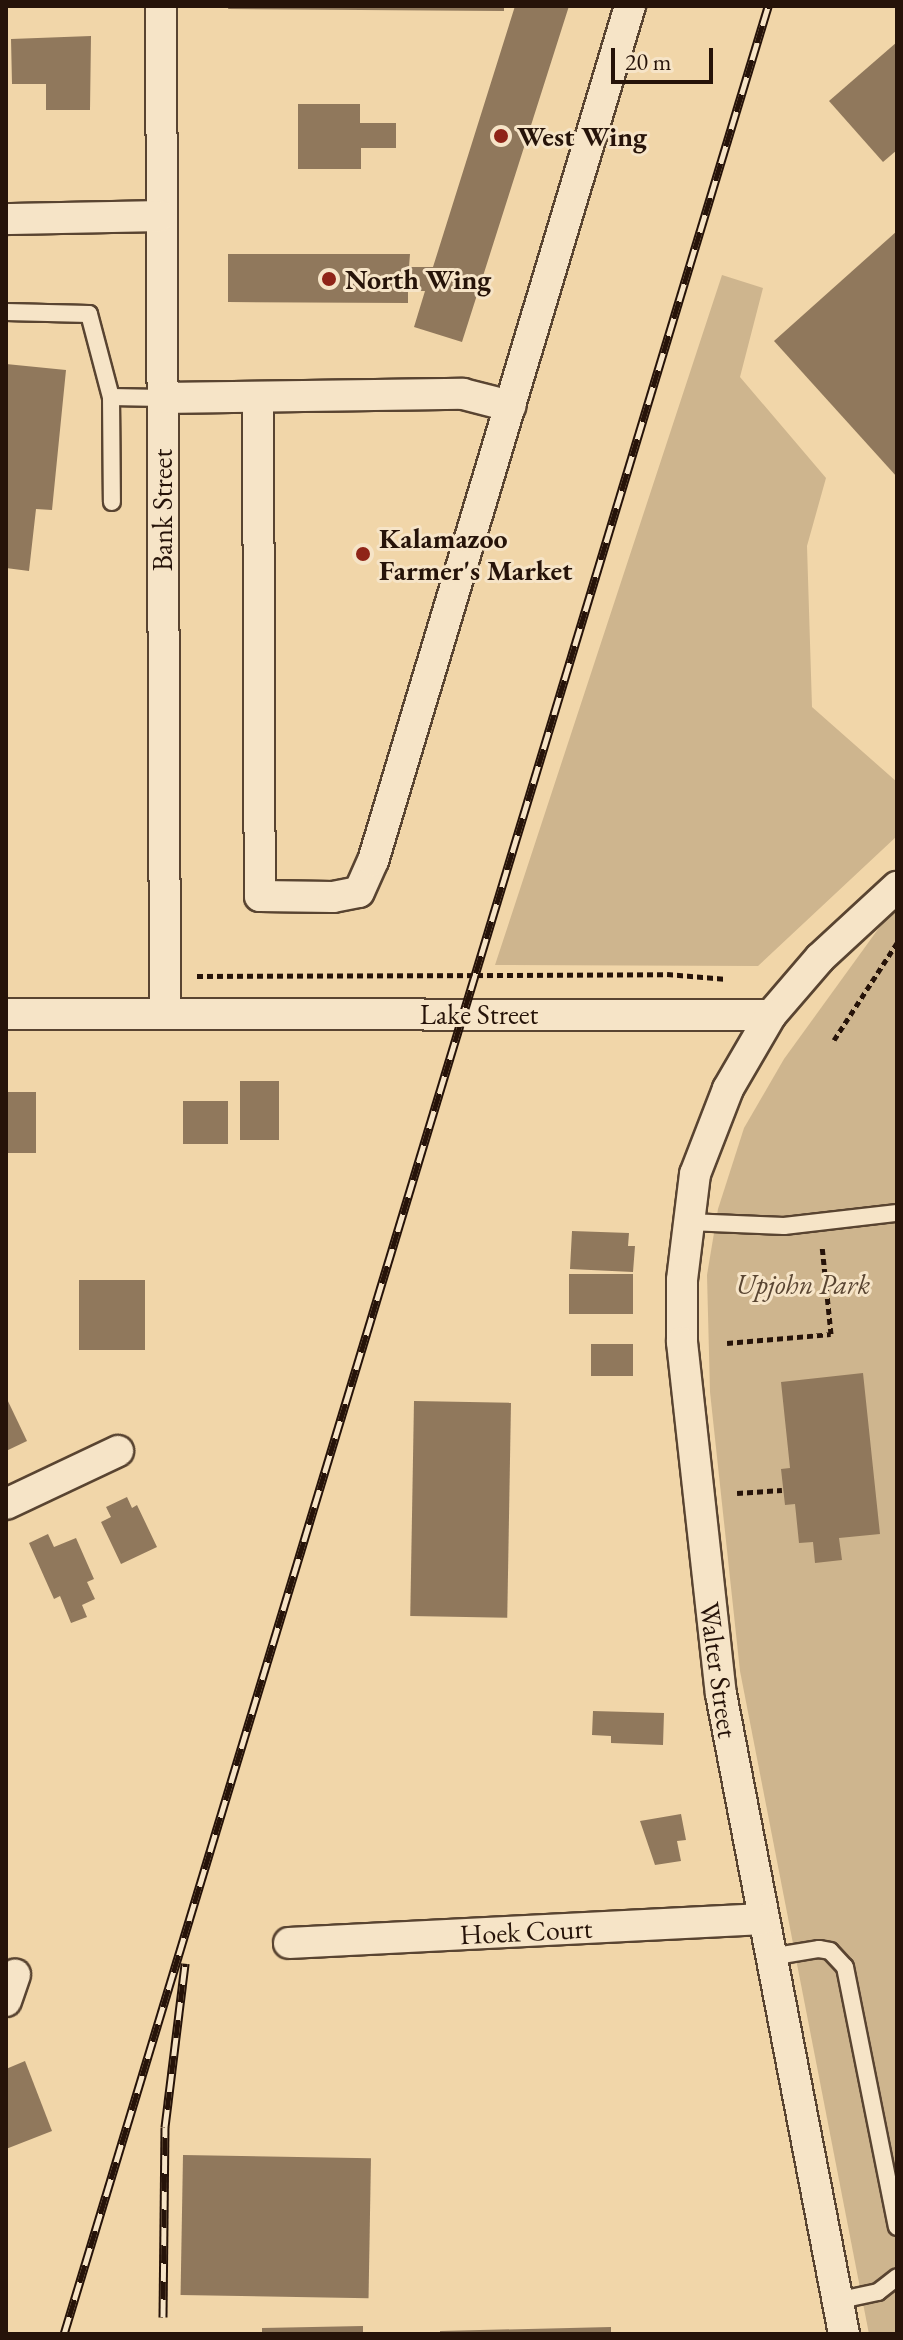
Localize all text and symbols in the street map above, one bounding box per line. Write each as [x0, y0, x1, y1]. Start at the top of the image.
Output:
scale bar [615, 32, 717, 82]
text: 20 m [625, 46, 672, 77]
place label: West Wing [517, 119, 647, 153]
marker: West Wing [492, 127, 510, 145]
place label: North Wing [345, 262, 491, 296]
marker: North Wing [320, 270, 338, 288]
street label: Bank Street [145, 449, 179, 571]
place label: Kalamazoo Farmer's Market [379, 521, 573, 587]
marker: Kalamazoo Farmer's Market [354, 545, 372, 563]
street label: Lake Street [420, 997, 538, 1031]
park label: Upjohn Park [736, 1267, 870, 1301]
street label: Walter Street [693, 1600, 745, 1740]
street label: Hoek Court [459, 1911, 593, 1951]

